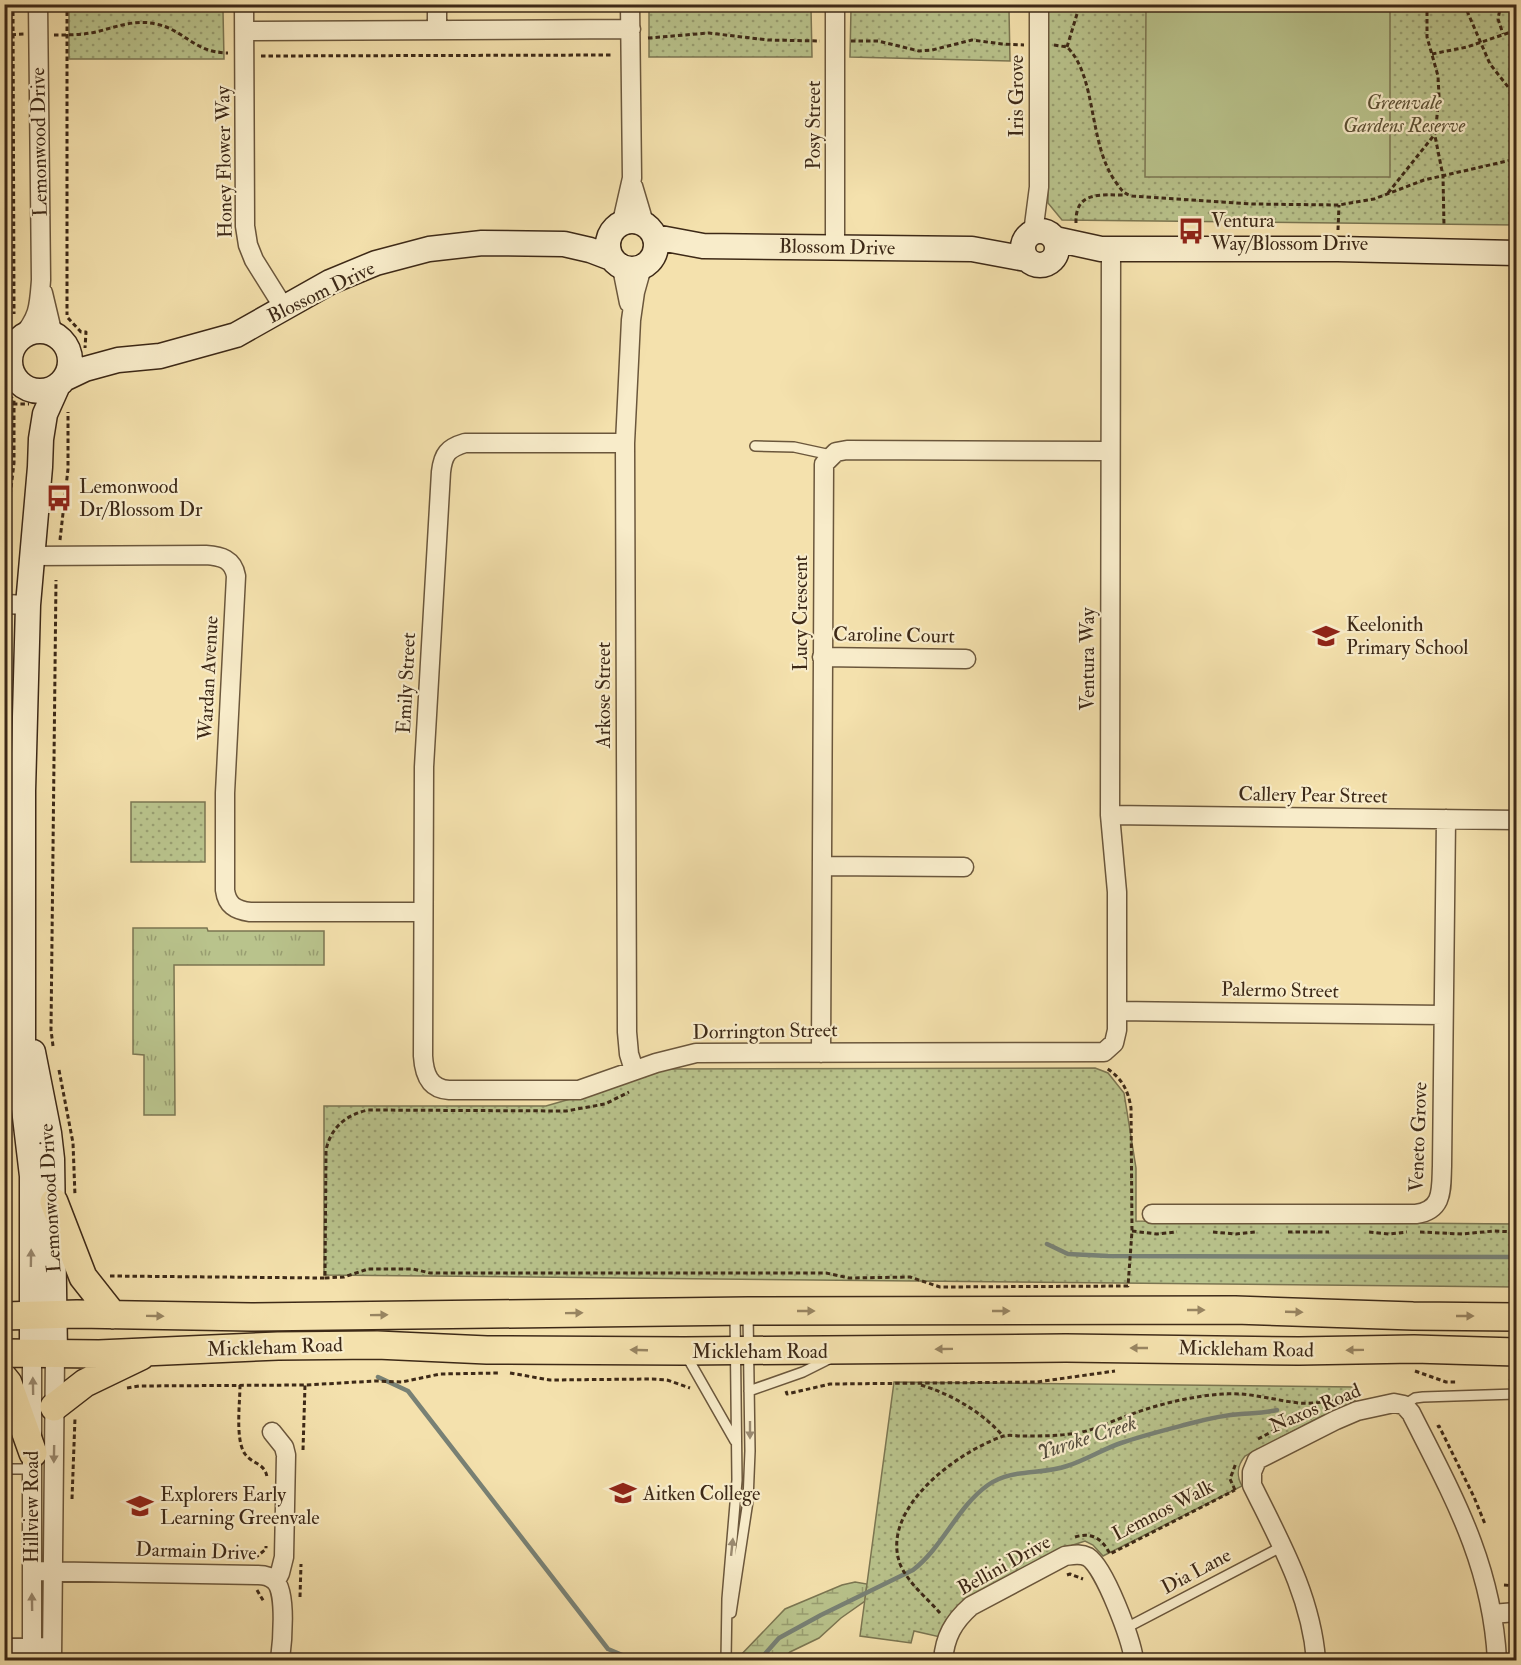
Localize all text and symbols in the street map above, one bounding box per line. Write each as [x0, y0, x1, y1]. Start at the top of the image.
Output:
street label: Iris Grove [1004, 55, 1029, 137]
street label: Lemonwood Drive [25, 67, 53, 217]
street label: Posy Street [801, 80, 826, 169]
street label: Honey Flower Way [210, 85, 238, 238]
park label: Greenvale Gardens Reserve [1343, 90, 1465, 138]
place label: Ventura Way/Blossom Drive [1210, 208, 1368, 256]
bus stop icon: Ventura Way/Blossom Drive [1176, 216, 1206, 246]
street label: Blossom Drive [779, 233, 895, 261]
street label: Blossom Drive [263, 255, 379, 329]
place label: Lemonwood Dr/Blossom Dr [79, 474, 203, 522]
bus stop icon: Lemonwood Dr/Blossom Dr [44, 483, 74, 513]
street label: Lucy Crescent [788, 554, 813, 671]
street label: Ventura Way [1075, 606, 1100, 711]
place label: Keelonith Primary School [1346, 612, 1468, 660]
street label: Wardan Avenue [192, 615, 224, 742]
street label: Caroline Court [833, 621, 956, 649]
school or university icon: Keelonith Primary School [1311, 621, 1341, 651]
street label: Emily Street [391, 631, 421, 734]
street label: Arkose Street [591, 641, 616, 749]
street label: Callery Pear Street [1238, 781, 1388, 809]
street label: Palermo Street [1221, 976, 1340, 1004]
street label: Dorrington Street [692, 1017, 838, 1045]
street label: Veneto Grove [1404, 1081, 1432, 1193]
street label: Lemonwood Drive [34, 1123, 66, 1273]
one-way arrow [26, 1249, 36, 1268]
one-way arrow [1187, 1305, 1206, 1315]
one-way arrow [797, 1306, 816, 1316]
one-way arrow [992, 1306, 1011, 1316]
one-way arrow [1284, 1307, 1303, 1317]
one-way arrow [565, 1308, 584, 1318]
one-way arrow [145, 1311, 164, 1321]
one-way arrow [370, 1311, 389, 1320]
one-way arrow [1455, 1311, 1474, 1321]
street label: Mickleham Road [207, 1332, 343, 1362]
street label: Mickleham Road [1178, 1335, 1314, 1363]
street label: Mickleham Road [692, 1339, 828, 1364]
one-way arrow [1130, 1343, 1149, 1353]
one-way arrow [629, 1345, 648, 1355]
one-way arrow [935, 1345, 954, 1354]
one-way arrow [1346, 1345, 1365, 1354]
one-way arrow [28, 1377, 38, 1396]
street label: Naxos Road [1266, 1378, 1365, 1438]
water label: Yuroke Creek [1034, 1409, 1140, 1467]
one-way arrow [745, 1421, 755, 1440]
one-way arrow [49, 1445, 58, 1464]
street label: Hillview Road [19, 1451, 44, 1563]
street label: Lemnos Walk [1108, 1474, 1218, 1546]
school or university icon: Aitken College [608, 1478, 638, 1508]
place label: Aitken College [642, 1481, 760, 1506]
place label: Explorers Early Learning Greenvale [160, 1482, 320, 1530]
school or university icon: Explorers Early Learning Greenvale [125, 1491, 155, 1521]
street label: Bellini Drive [953, 1529, 1055, 1601]
street label: Darmain Drive [135, 1536, 257, 1566]
one-way arrow [727, 1538, 737, 1557]
street label: Dia Lane [1157, 1542, 1235, 1600]
one-way arrow [27, 1593, 36, 1612]

